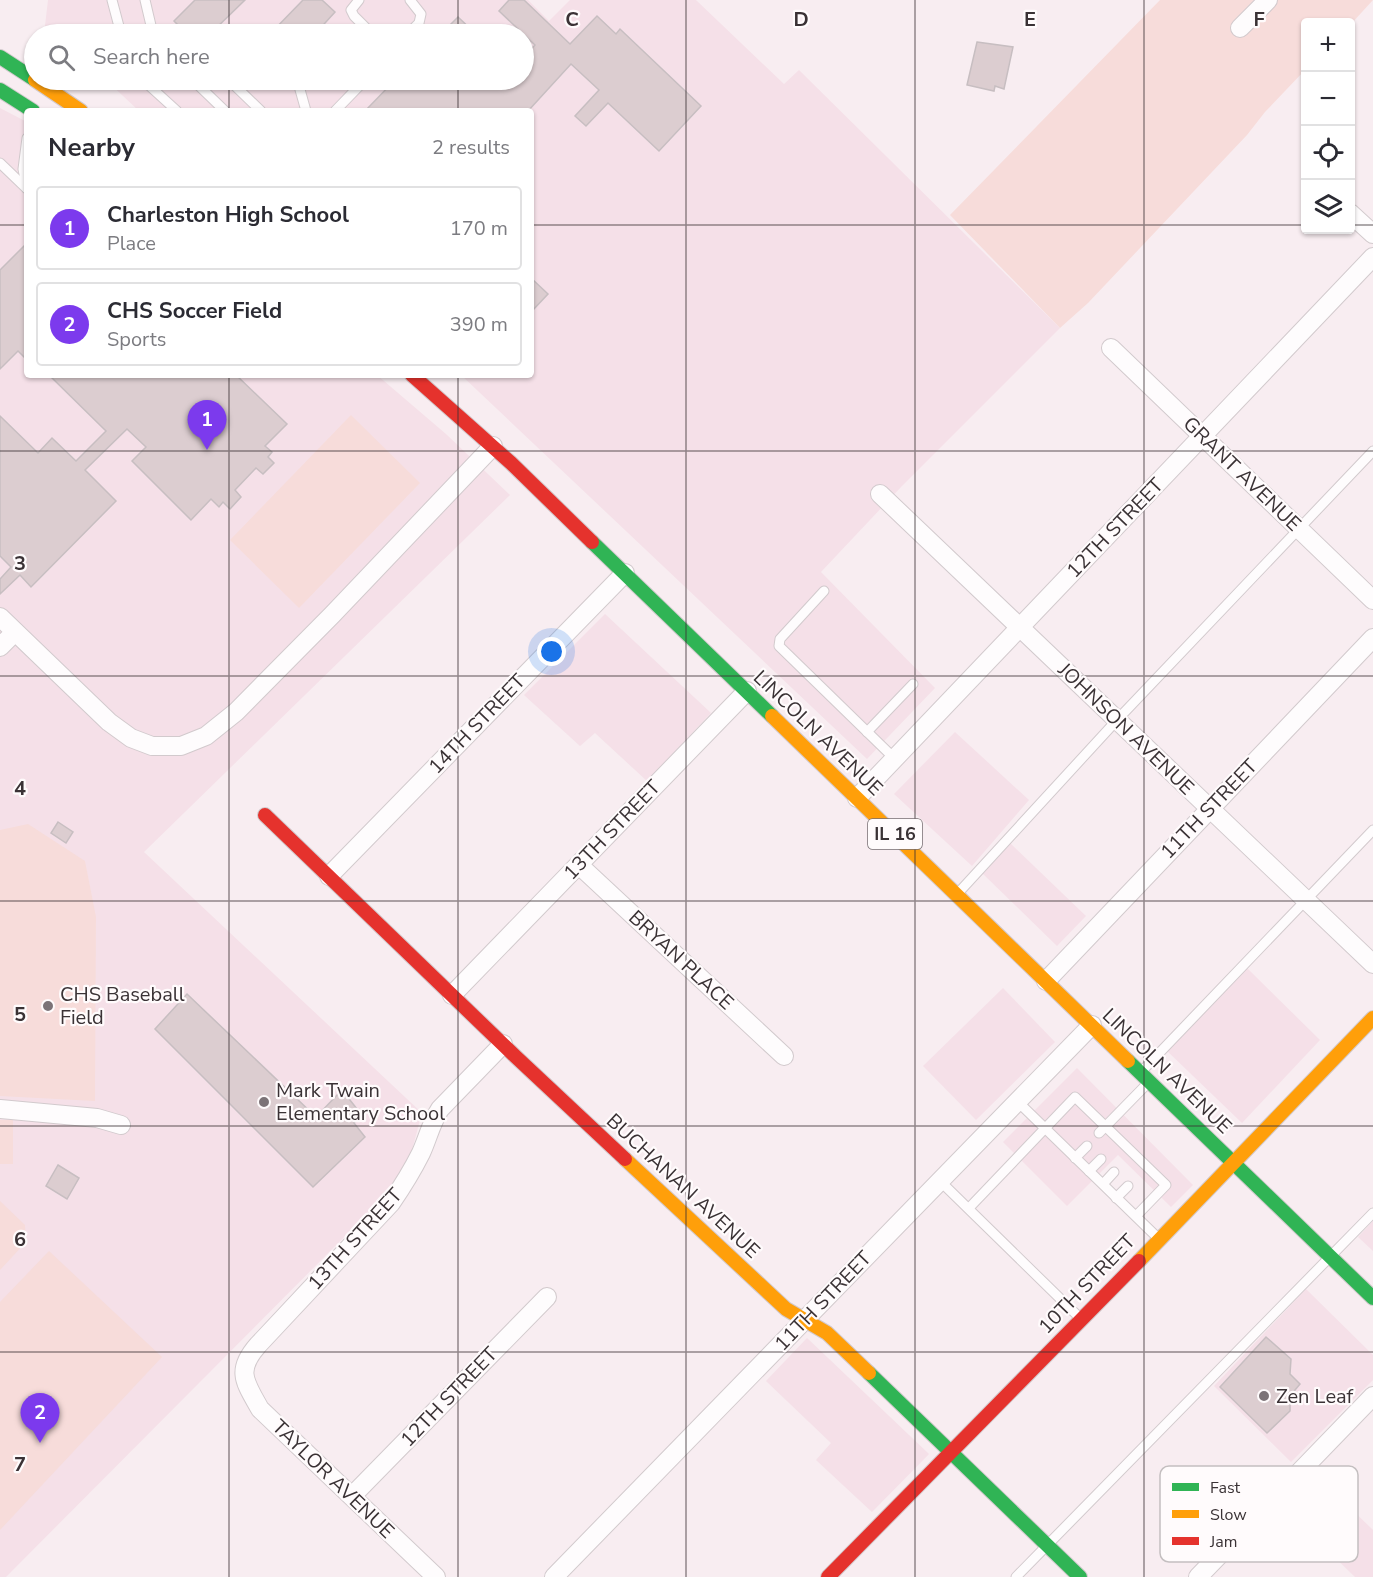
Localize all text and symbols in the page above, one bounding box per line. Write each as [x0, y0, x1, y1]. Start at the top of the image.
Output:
text: C [565, 6, 579, 33]
text: D [793, 6, 809, 33]
text: E [1024, 6, 1036, 33]
text: F [1253, 6, 1265, 33]
map controls [1301, 18, 1355, 234]
button: + [1301, 18, 1355, 72]
search box [24, 24, 534, 90]
icon: search [45, 41, 78, 74]
text: Search here [93, 42, 210, 72]
button: − [1301, 72, 1355, 126]
button: locate [1301, 126, 1355, 180]
text: Nearby [48, 130, 135, 165]
text: 2 results [432, 134, 510, 161]
button: layers [1301, 180, 1355, 234]
text: Charleston High School [107, 200, 349, 230]
text: 1 [64, 215, 76, 242]
text: 170 m [450, 215, 508, 242]
text: Place [107, 230, 156, 257]
text: CHS Soccer Field [107, 296, 282, 326]
text: 2 [64, 311, 76, 338]
text: 390 m [450, 311, 508, 338]
text: Sports [107, 326, 166, 353]
pin: 1 [188, 400, 226, 450]
street label: GRANT AVENUE [1177, 411, 1307, 537]
street label: 12TH STREET [1061, 472, 1169, 584]
text: 3 [14, 550, 26, 577]
your location [537, 637, 566, 666]
street label: JOHNSON AVENUE [1051, 656, 1200, 801]
street label: LINCOLN AVENUE [748, 664, 888, 802]
street label: 14TH STREET [423, 668, 531, 780]
street label: 11TH STREET [1155, 753, 1263, 865]
street label: 13TH STREET [558, 774, 666, 886]
text: 4 [14, 775, 26, 802]
road number: IL 16 [868, 819, 922, 849]
street label: BRYAN PLACE [623, 904, 739, 1016]
place label: CHS Baseball Field [60, 981, 185, 1031]
marker: CHS Baseball Field [41, 999, 55, 1013]
text: 5 [14, 1001, 26, 1028]
street label: LINCOLN AVENUE [1097, 1002, 1237, 1140]
place label: Mark Twain Elementary School [276, 1077, 445, 1127]
marker: Mark Twain Elementary School [257, 1095, 271, 1109]
street label: BUCHANAN AVENUE [600, 1108, 766, 1264]
street label: 13TH STREET [302, 1182, 408, 1296]
text: 6 [14, 1226, 26, 1253]
street label: 10TH STREET [1033, 1228, 1141, 1340]
street label: 11TH STREET [769, 1245, 877, 1357]
street label: 12TH STREET [395, 1341, 503, 1453]
place label: Zen Leaf [1276, 1383, 1354, 1410]
marker: Zen Leaf [1257, 1389, 1271, 1403]
pin: 2 [20, 1394, 60, 1443]
street label: TAYLOR AVENUE [266, 1414, 400, 1544]
text: 7 [14, 1451, 26, 1478]
legend [1160, 1466, 1358, 1562]
text: Fast [1210, 1477, 1241, 1499]
text: Slow [1210, 1504, 1247, 1526]
text: Jam [1209, 1531, 1237, 1553]

